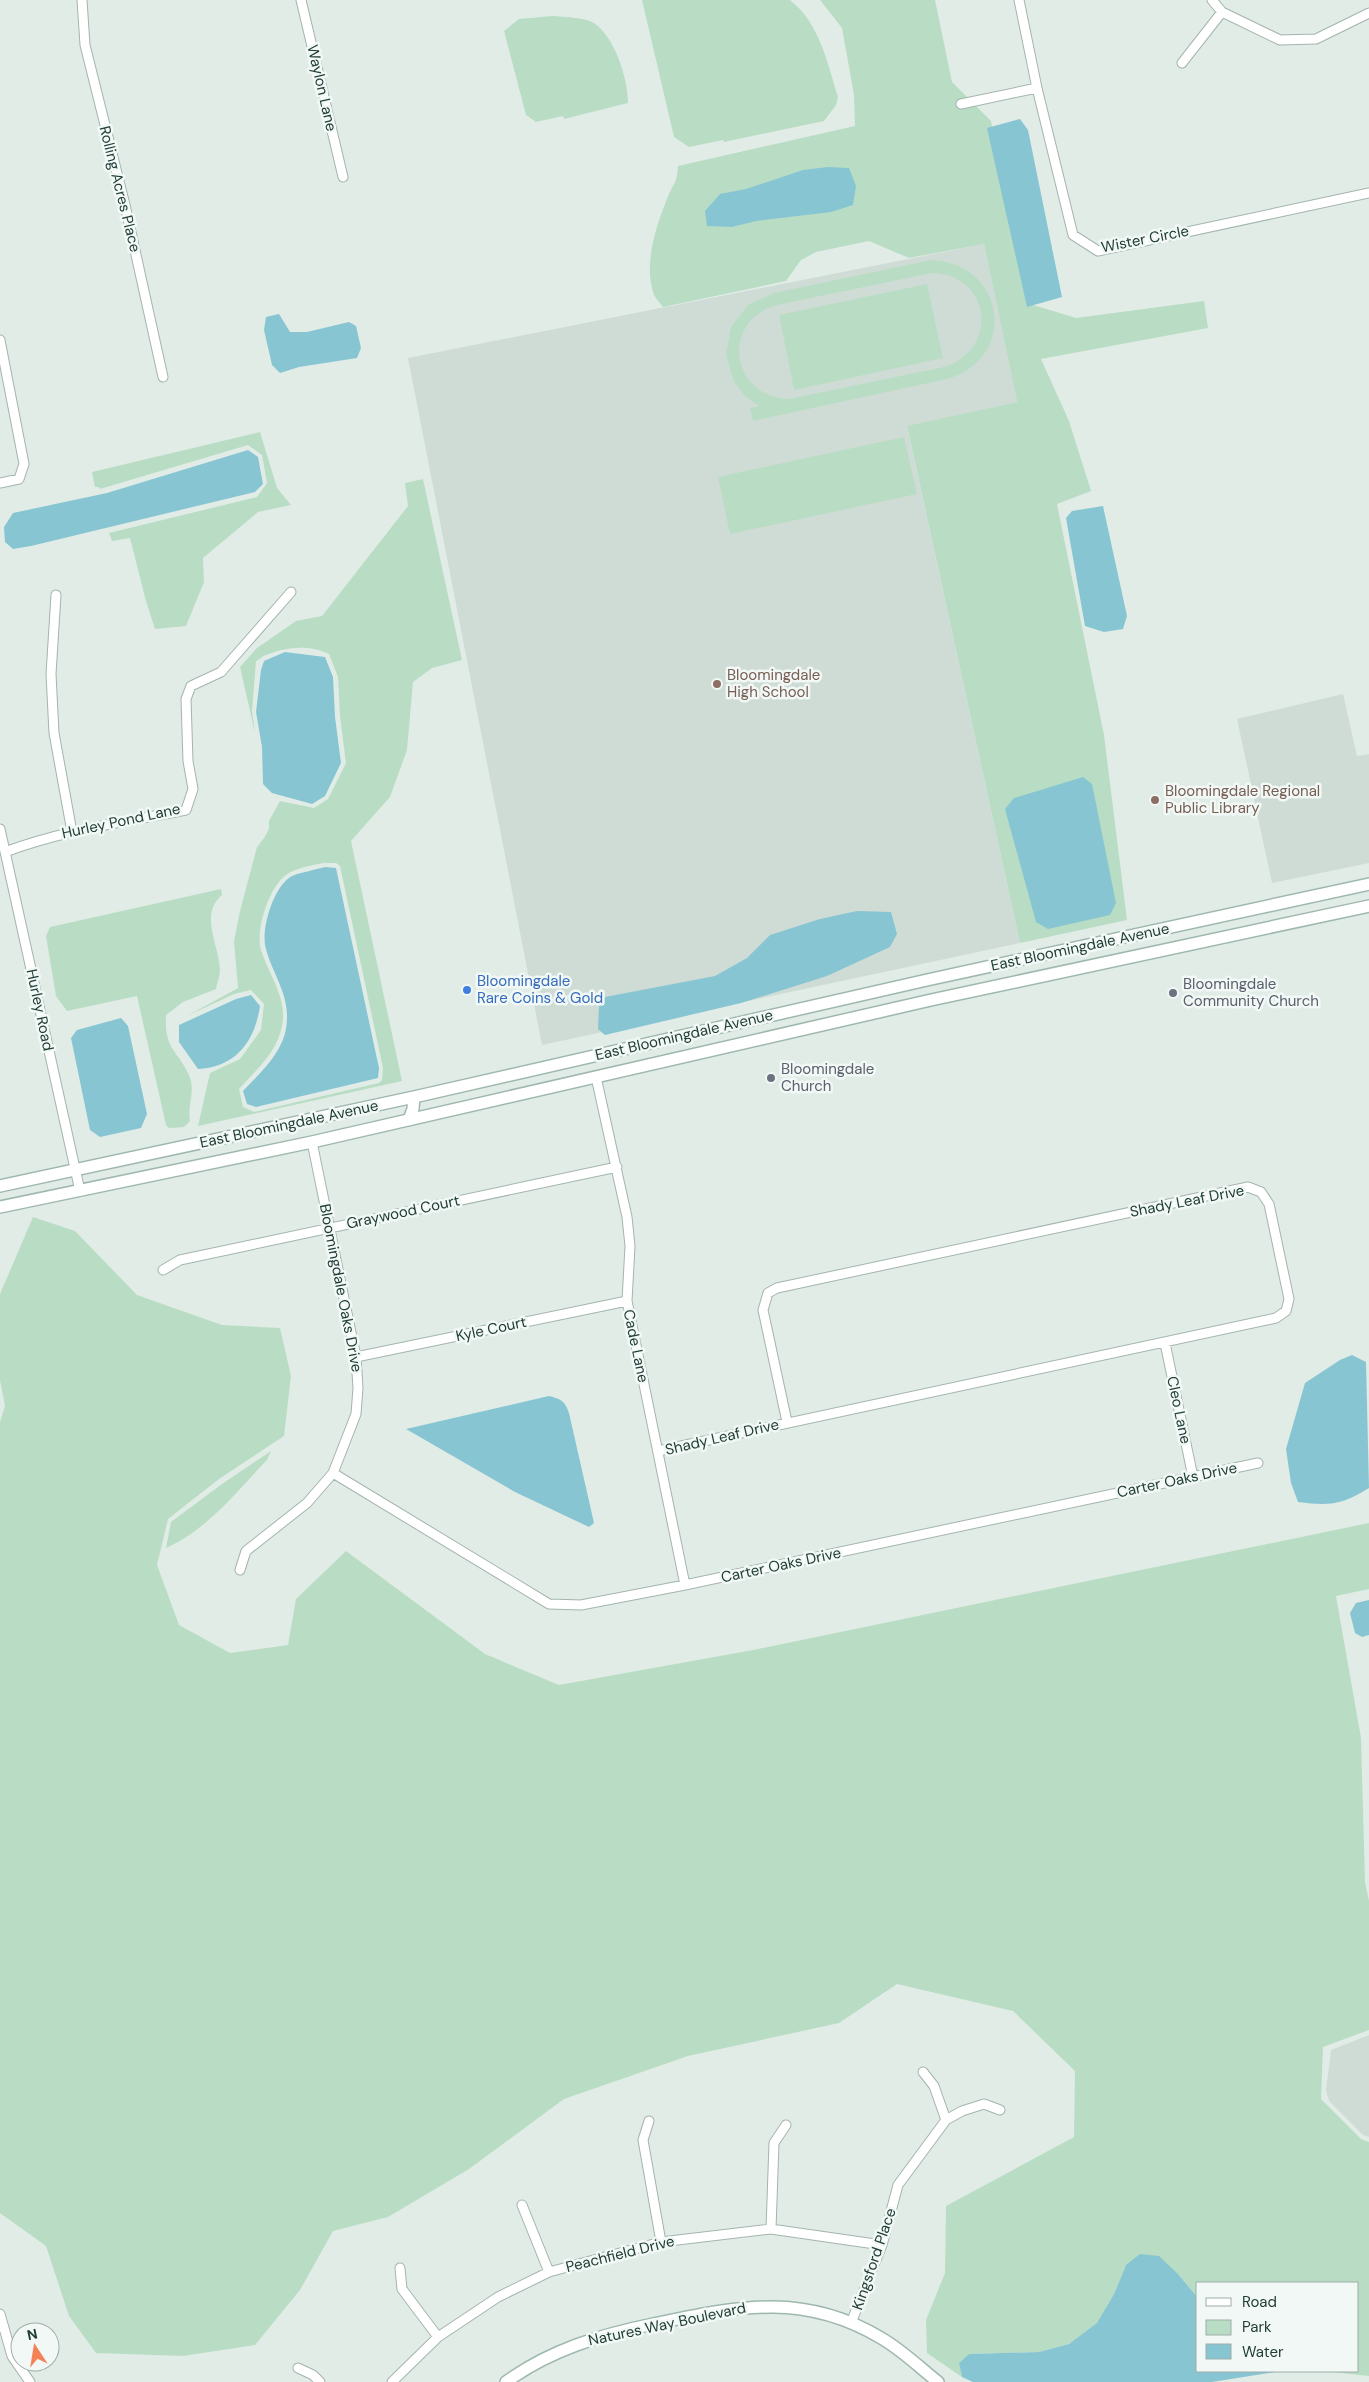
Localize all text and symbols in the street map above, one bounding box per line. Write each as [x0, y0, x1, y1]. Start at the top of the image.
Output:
street label: Waylon Lane [302, 43, 342, 133]
street label: Rolling Acres Place [95, 124, 145, 254]
street label: Wister Circle [1099, 221, 1191, 257]
place label: Bloomingdale High School [727, 665, 820, 702]
marker: Bloomingdale High School [711, 678, 723, 690]
place label: Bloomingdale Regional Public Library [1165, 781, 1320, 818]
marker: Bloomingdale Regional Public Library [1149, 794, 1161, 806]
street label: Hurley Pond Lane [60, 799, 182, 843]
street label: East Bloomingdale Avenue [989, 918, 1171, 976]
street label: Hurley Road [22, 967, 58, 1053]
place label: Bloomingdale Rare Coins & Gold [477, 971, 603, 1008]
place label: Bloomingdale Community Church [1183, 974, 1319, 1011]
marker: Bloomingdale Rare Coins & Gold [461, 984, 473, 996]
marker: Bloomingdale Community Church [1167, 987, 1179, 999]
street label: East Bloomingdale Avenue [593, 1005, 775, 1065]
place label: Bloomingdale Church [781, 1059, 874, 1096]
marker: Bloomingdale Church [765, 1072, 777, 1084]
street label: East Bloomingdale Avenue [198, 1095, 380, 1153]
street label: Shady Leaf Drive [1128, 1180, 1246, 1222]
street label: Graywood Court [345, 1190, 462, 1234]
street label: Bloomingdale Oaks Drive [315, 1202, 367, 1374]
street label: Cade Lane [619, 1308, 653, 1384]
street label: Kyle Court [454, 1312, 528, 1346]
street label: Cleo Lane [1162, 1374, 1196, 1446]
street label: Shady Leaf Drive [663, 1414, 781, 1460]
street label: Carter Oaks Drive [1115, 1458, 1239, 1502]
street label: Carter Oaks Drive [719, 1543, 843, 1587]
street label: Kingsford Place [847, 2205, 901, 2313]
street label: Peachfield Drive [564, 2231, 676, 2277]
legend [1196, 2282, 1359, 2372]
text: Road [1242, 2292, 1277, 2312]
street label: Natures Way Boulevard [586, 2298, 748, 2350]
text: Park [1242, 2317, 1272, 2337]
north arrow [10, 2322, 60, 2372]
text: N [25, 2324, 39, 2344]
text: Water [1242, 2342, 1284, 2362]

